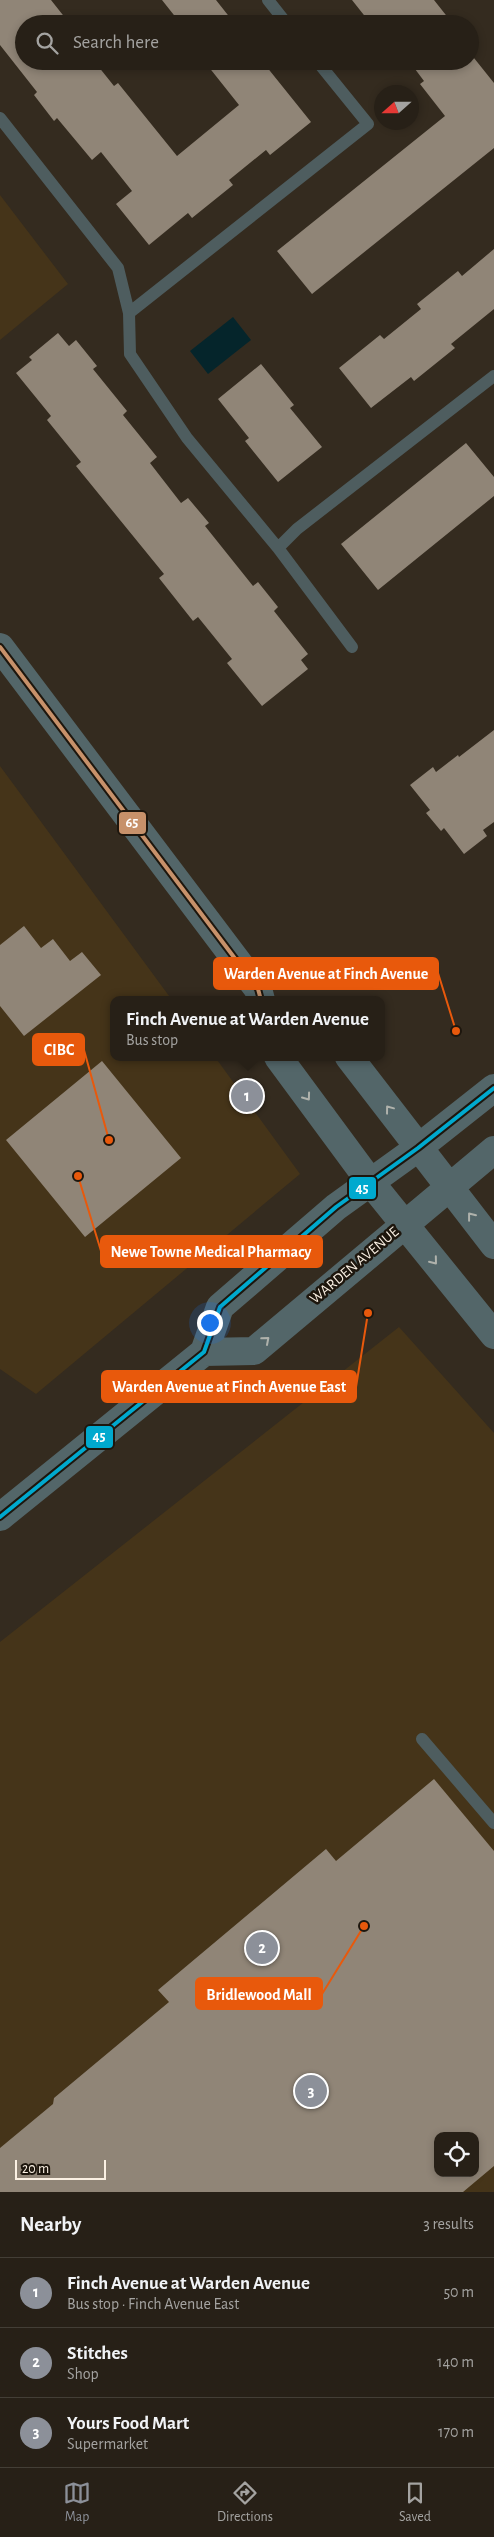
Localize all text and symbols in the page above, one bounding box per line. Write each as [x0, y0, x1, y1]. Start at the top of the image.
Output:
search box [15, 15, 479, 70]
icon: search [33, 29, 61, 57]
text: Search here [73, 33, 159, 52]
north arrow [374, 85, 419, 130]
line badge: 65 [118, 811, 147, 835]
text: 65 [126, 816, 138, 830]
callout: Warden Avenue at Finch Avenue [214, 958, 438, 989]
text: Warden Avenue at Finch Avenue [224, 966, 429, 982]
popup [110, 996, 385, 1061]
text: Finch Avenue at Warden Avenue [126, 1010, 369, 1029]
text: Bus stop [126, 1032, 178, 1048]
callout: CIBC [33, 1034, 84, 1065]
text: CIBC [44, 1042, 75, 1058]
pin: 1 [231, 1077, 263, 1115]
one-way arrow [300, 1091, 310, 1100]
one-way arrow [386, 1106, 394, 1115]
line badge: 45 [348, 1176, 377, 1200]
text: 45 [355, 1182, 369, 1196]
one-way arrow [468, 1213, 476, 1222]
street label: WARDEN AVENUE [307, 1224, 402, 1307]
callout: Newe Towne Medical Pharmacy [101, 1236, 322, 1267]
text: Newe Towne Medical Pharmacy [110, 1244, 312, 1261]
one-way arrow [428, 1256, 437, 1265]
your location [197, 1310, 223, 1336]
one-way arrow [260, 1338, 269, 1346]
callout: Warden Avenue at Finch Avenue East [102, 1371, 356, 1402]
text: Warden Avenue at Finch Avenue East [112, 1379, 347, 1395]
line badge: 45 [85, 1425, 114, 1449]
text: 45 [92, 1430, 106, 1444]
pin: 2 [246, 1929, 278, 1967]
callout: Bridlewood Mall [196, 1978, 322, 2009]
text: Bridlewood Mall [206, 1987, 312, 2003]
pin: 3 [295, 2072, 327, 2110]
map controls [434, 2132, 479, 2177]
button: locate [434, 2132, 479, 2177]
scale bar [15, 2157, 106, 2180]
text: 20 m [22, 2162, 49, 2176]
text: Nearby [20, 2214, 81, 2235]
text: 3 results [423, 2216, 474, 2232]
text: Finch Avenue at Warden Avenue [67, 2274, 310, 2293]
text: 1 [33, 2284, 39, 2300]
text: 50 m [443, 2284, 474, 2300]
text: Bus stop · Finch Avenue East [67, 2296, 239, 2312]
text: Stitches [67, 2344, 128, 2363]
text: 2 [32, 2354, 40, 2370]
text: 140 m [437, 2354, 474, 2370]
text: Shop [67, 2366, 99, 2382]
text: Yours Food Mart [67, 2414, 189, 2433]
text: 3 [33, 2424, 39, 2440]
text: 170 m [438, 2424, 474, 2440]
text: Supermarket [67, 2436, 148, 2452]
tab: Map [63, 2479, 91, 2526]
tab: Directions [217, 2479, 273, 2526]
tab: Saved [399, 2479, 431, 2526]

